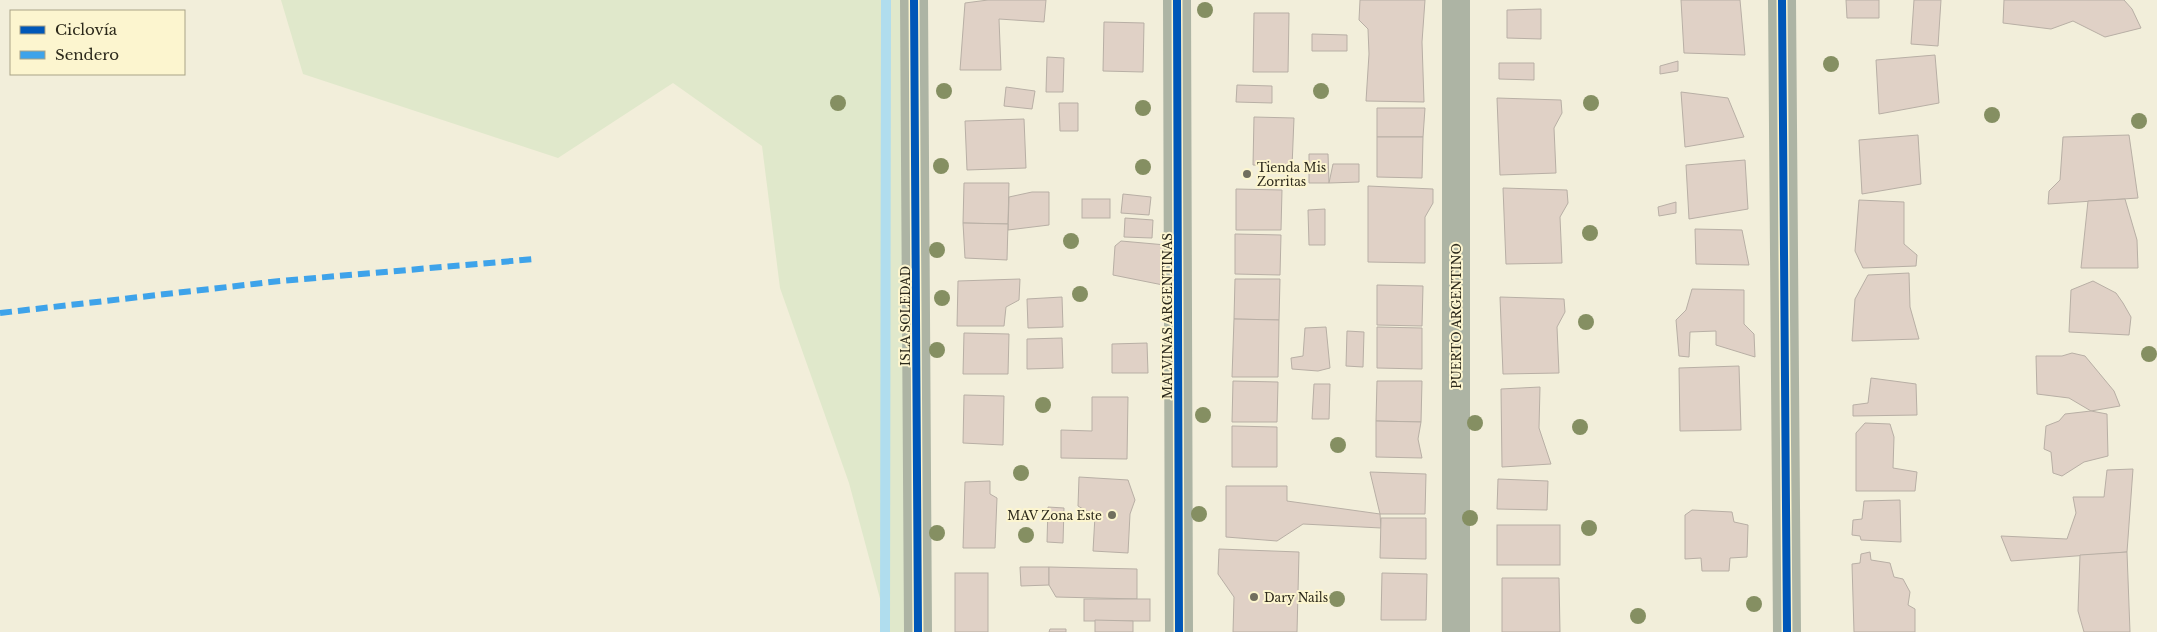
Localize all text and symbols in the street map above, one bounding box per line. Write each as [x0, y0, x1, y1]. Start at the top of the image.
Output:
legend [10, 10, 185, 75]
text: Ciclovía [55, 20, 118, 39]
text: Sendero [55, 45, 119, 64]
place label: Tienda Mis Zorritas [1257, 160, 1326, 189]
marker: Tienda Mis Zorritas [1241, 168, 1253, 180]
street label: MALVINAS ARGENTINAS [1160, 233, 1175, 399]
street label: PUERTO ARGENTINO [1449, 243, 1464, 389]
street label: ISLA SOLEDAD [898, 266, 913, 366]
place label: MAV Zona Este [1007, 508, 1102, 523]
marker: MAV Zona Este [1106, 509, 1118, 521]
place label: Dary Nails [1264, 590, 1328, 605]
marker: Dary Nails [1248, 591, 1260, 603]

